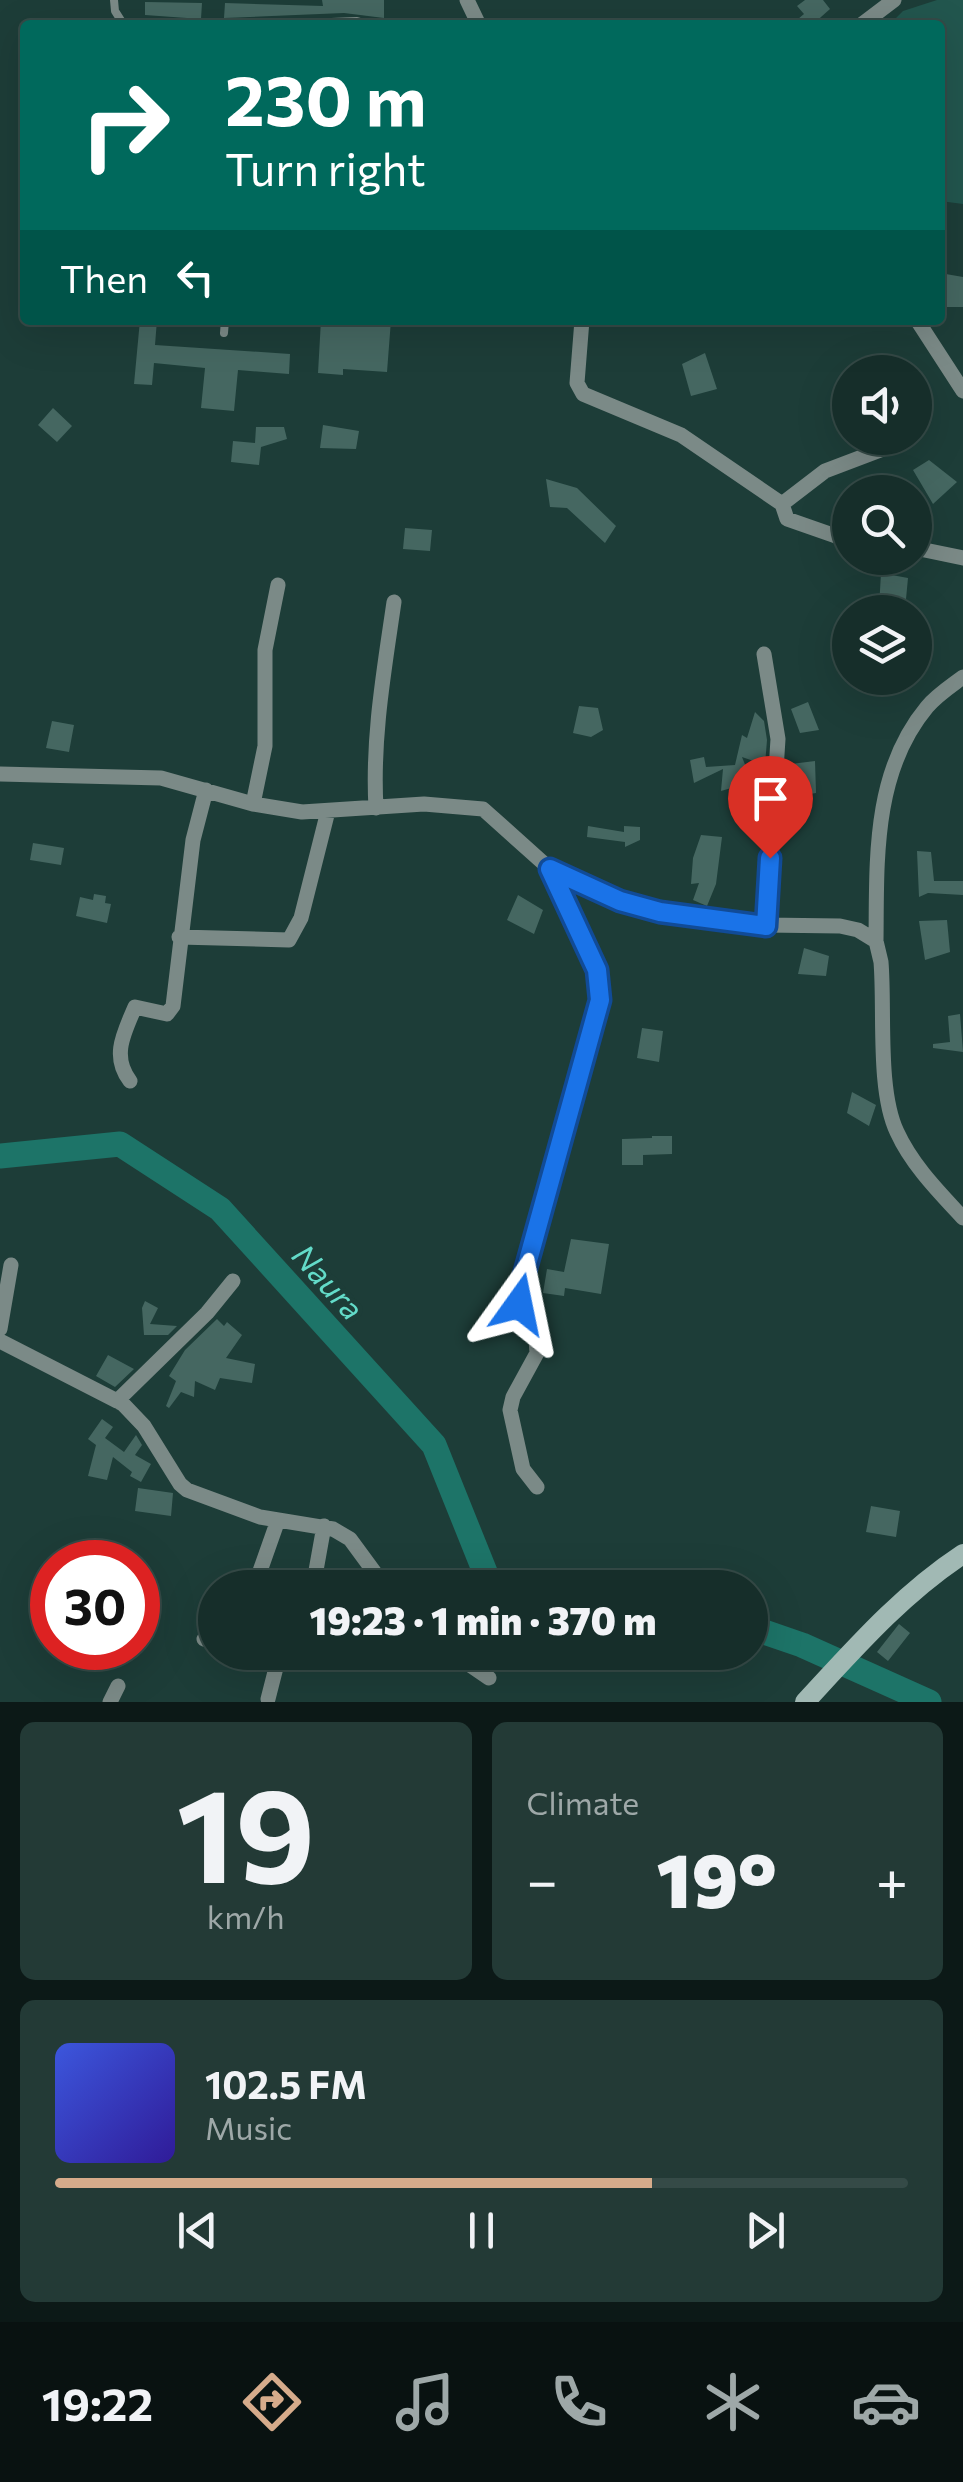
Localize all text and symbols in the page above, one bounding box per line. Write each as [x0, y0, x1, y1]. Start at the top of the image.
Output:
text: 230 m [225, 55, 427, 140]
icon: right [60, 60, 190, 190]
text: Turn right [225, 140, 426, 195]
icon: left [168, 250, 223, 305]
text: Then [60, 254, 148, 301]
map controls [832, 355, 932, 695]
button: sound [832, 355, 932, 455]
button: search [832, 475, 932, 575]
button: layers [832, 595, 932, 695]
pin [728, 756, 813, 859]
icon: arrive [743, 771, 798, 826]
water label: Naura [285, 1235, 373, 1327]
position arrow [467, 1252, 571, 1356]
speed limit sign: 30 [30, 1540, 160, 1670]
text: 19:23 · 1 min · 370 m [310, 1596, 656, 1643]
text: 19 [176, 1751, 315, 1910]
text: Climate [527, 1782, 639, 1822]
text: 19° [656, 1832, 777, 1923]
text: − [527, 1845, 558, 1912]
text: + [876, 1845, 908, 1912]
text: km/h [207, 1896, 285, 1936]
text: 102.5 FM [205, 2060, 367, 2107]
text: Music [205, 2107, 292, 2147]
icon: previous [170, 2203, 225, 2258]
icon: pause [454, 2203, 509, 2258]
icon: next [738, 2203, 793, 2258]
icon: directions [237, 2367, 307, 2437]
icon: music [390, 2367, 460, 2437]
icon: phone [544, 2367, 614, 2437]
icon: climate [698, 2367, 768, 2437]
icon: car [851, 2367, 921, 2437]
text: 19:22 [42, 2375, 153, 2430]

